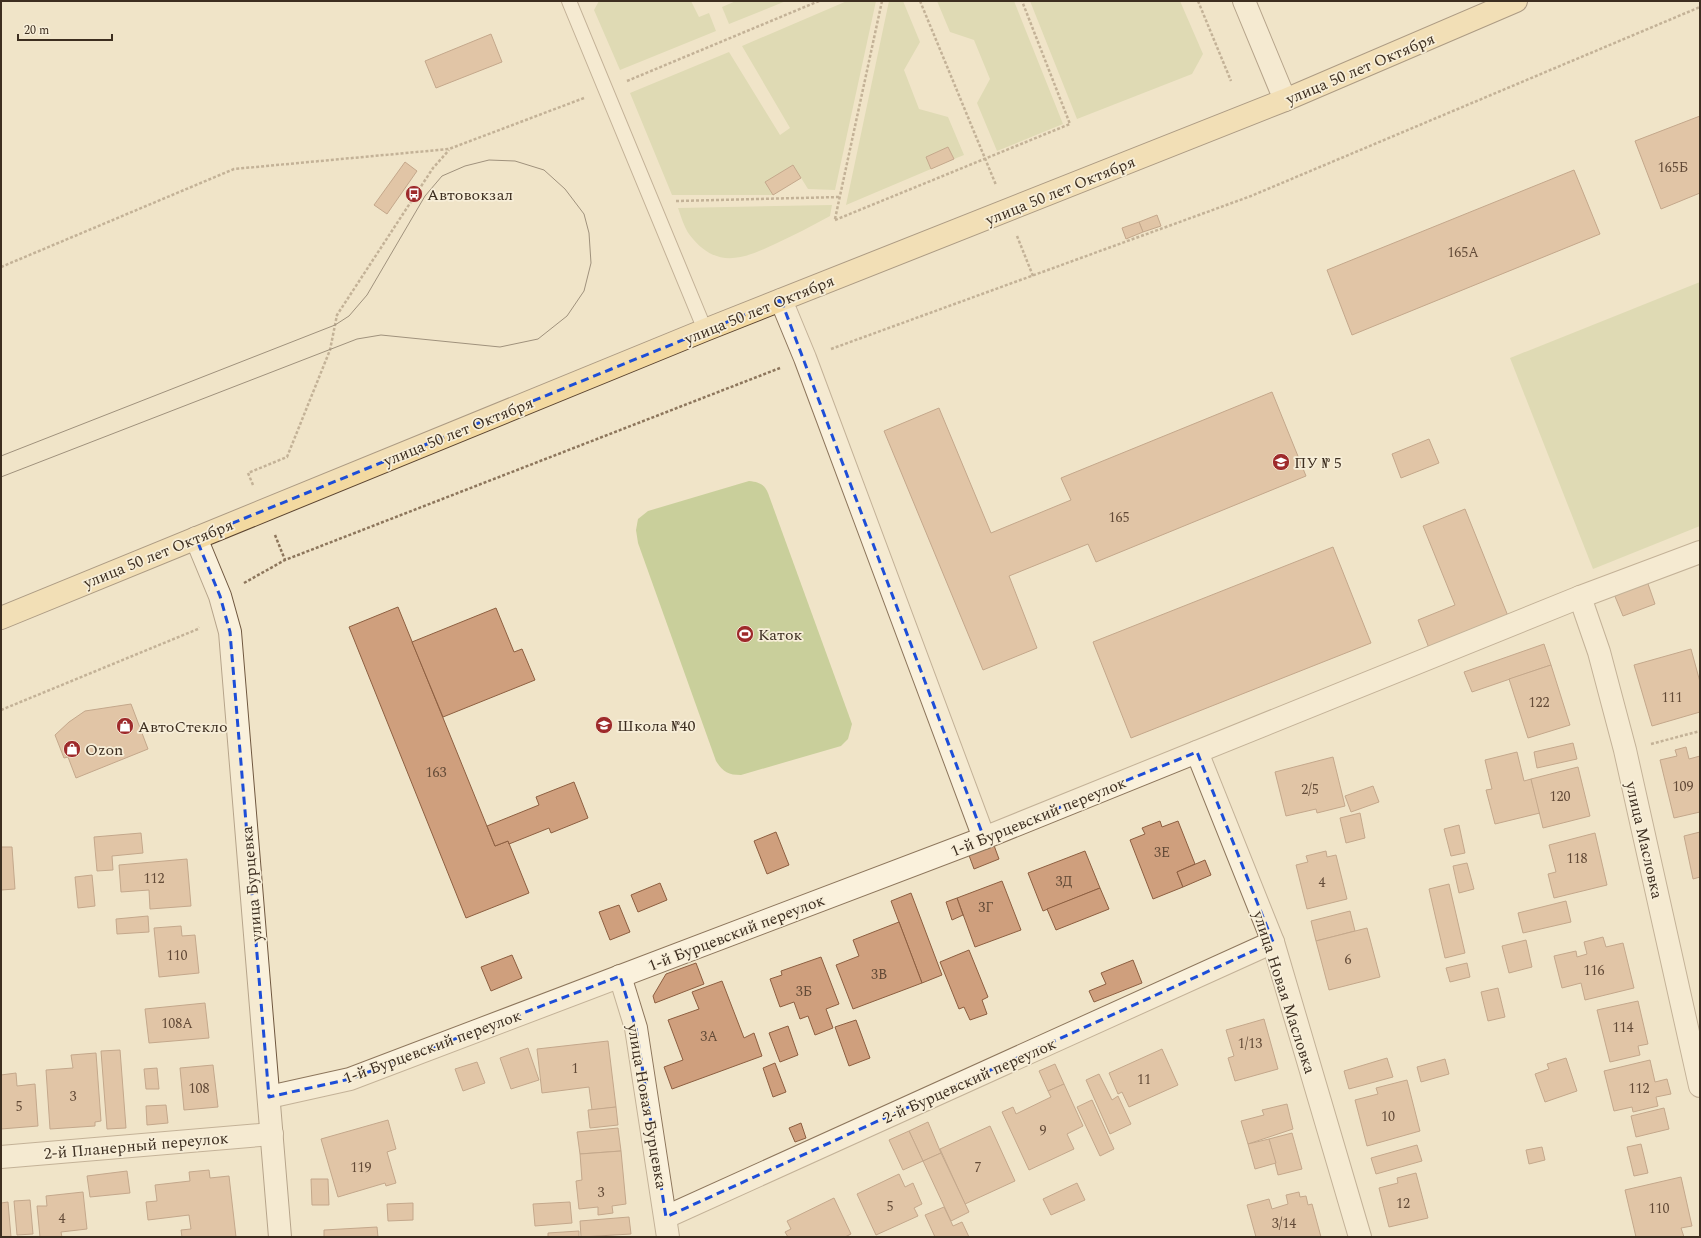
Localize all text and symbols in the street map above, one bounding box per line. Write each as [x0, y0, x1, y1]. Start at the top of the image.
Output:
scale bar [18, 16, 112, 42]
text: 20 m [24, 21, 49, 40]
street label: улица 50 лет Октября [1281, 27, 1439, 112]
street label: улица 50 лет Октября [981, 150, 1139, 232]
house number: 165Б [1658, 157, 1688, 178]
place label: Автовокзал [427, 183, 513, 207]
bus stop icon: Автовокзал [404, 184, 424, 204]
house number: 165А [1447, 242, 1479, 263]
street label: улица 50 лет Октября [680, 269, 838, 351]
street label: улица 50 лет Октября [379, 391, 537, 473]
place label: ПУ № 5 [1294, 451, 1342, 475]
school or university icon: ПУ № 5 [1271, 452, 1291, 472]
house number: 165 [1109, 507, 1130, 528]
street label: улица 50 лет Октября [79, 513, 237, 595]
place label: Каток [758, 623, 803, 647]
sports icon: Каток [735, 624, 755, 644]
house number: 111 [1662, 687, 1683, 708]
house number: 122 [1529, 692, 1550, 713]
place label: Школа №40 [617, 714, 696, 738]
place label: АвтоСтекло [138, 715, 228, 739]
school or university icon: Школа №40 [594, 715, 614, 735]
shop icon: АвтоСтекло [115, 716, 135, 736]
place label: Ozon [85, 738, 123, 762]
shop icon: Ozon [62, 739, 82, 759]
house number: 163 [426, 762, 447, 783]
street label: 1-й Бурцевский переулок [947, 771, 1130, 863]
house number: 109 [1673, 776, 1694, 797]
street label: улица Масловка [1619, 778, 1669, 901]
house number: 2/5 [1301, 779, 1319, 800]
house number: 120 [1550, 786, 1571, 807]
street label: улица Бурцевка [235, 825, 269, 944]
house number: 3Е [1154, 842, 1170, 863]
house number: 118 [1567, 848, 1588, 869]
house number: 112 [144, 868, 165, 889]
house number: 3Д [1055, 871, 1073, 892]
house number: 4 [1319, 872, 1326, 893]
street label: 1-й Бурцевский переулок [644, 888, 828, 978]
house number: 3Г [978, 897, 994, 918]
street label: улица Новая Масловка [1246, 907, 1322, 1077]
house number: 110 [167, 945, 188, 966]
house number: 6 [1345, 949, 1352, 970]
house number: 116 [1584, 960, 1605, 981]
house number: 3В [871, 964, 887, 985]
house number: 3Б [796, 981, 812, 1002]
street label: 1-й Бурцевский переулок [340, 1004, 525, 1090]
house number: 108А [161, 1013, 193, 1034]
house number: 114 [1613, 1017, 1634, 1038]
street label: улица Новая Бурцевка [621, 1021, 673, 1190]
house number: 3А [700, 1026, 718, 1047]
street label: 2-й Бурцевский переулок [879, 1032, 1060, 1130]
house number: 1/13 [1238, 1033, 1262, 1054]
house number: 1 [572, 1058, 579, 1079]
house number: 11 [1137, 1069, 1151, 1090]
house number: 108 [189, 1078, 210, 1099]
house number: 112 [1629, 1078, 1650, 1099]
house number: 3 [70, 1086, 77, 1107]
house number: 5 [16, 1096, 23, 1117]
house number: 10 [1381, 1106, 1395, 1127]
house number: 9 [1040, 1120, 1047, 1141]
street label: 2-й Планерный переулок [43, 1126, 230, 1166]
house number: 119 [351, 1157, 372, 1178]
house number: 7 [975, 1157, 982, 1178]
house number: 3 [598, 1182, 605, 1203]
house number: 12 [1396, 1193, 1410, 1214]
house number: 5 [887, 1196, 894, 1217]
house number: 110 [1649, 1198, 1670, 1219]
house number: 4 [59, 1208, 66, 1229]
house number: 3/14 [1272, 1213, 1296, 1234]

